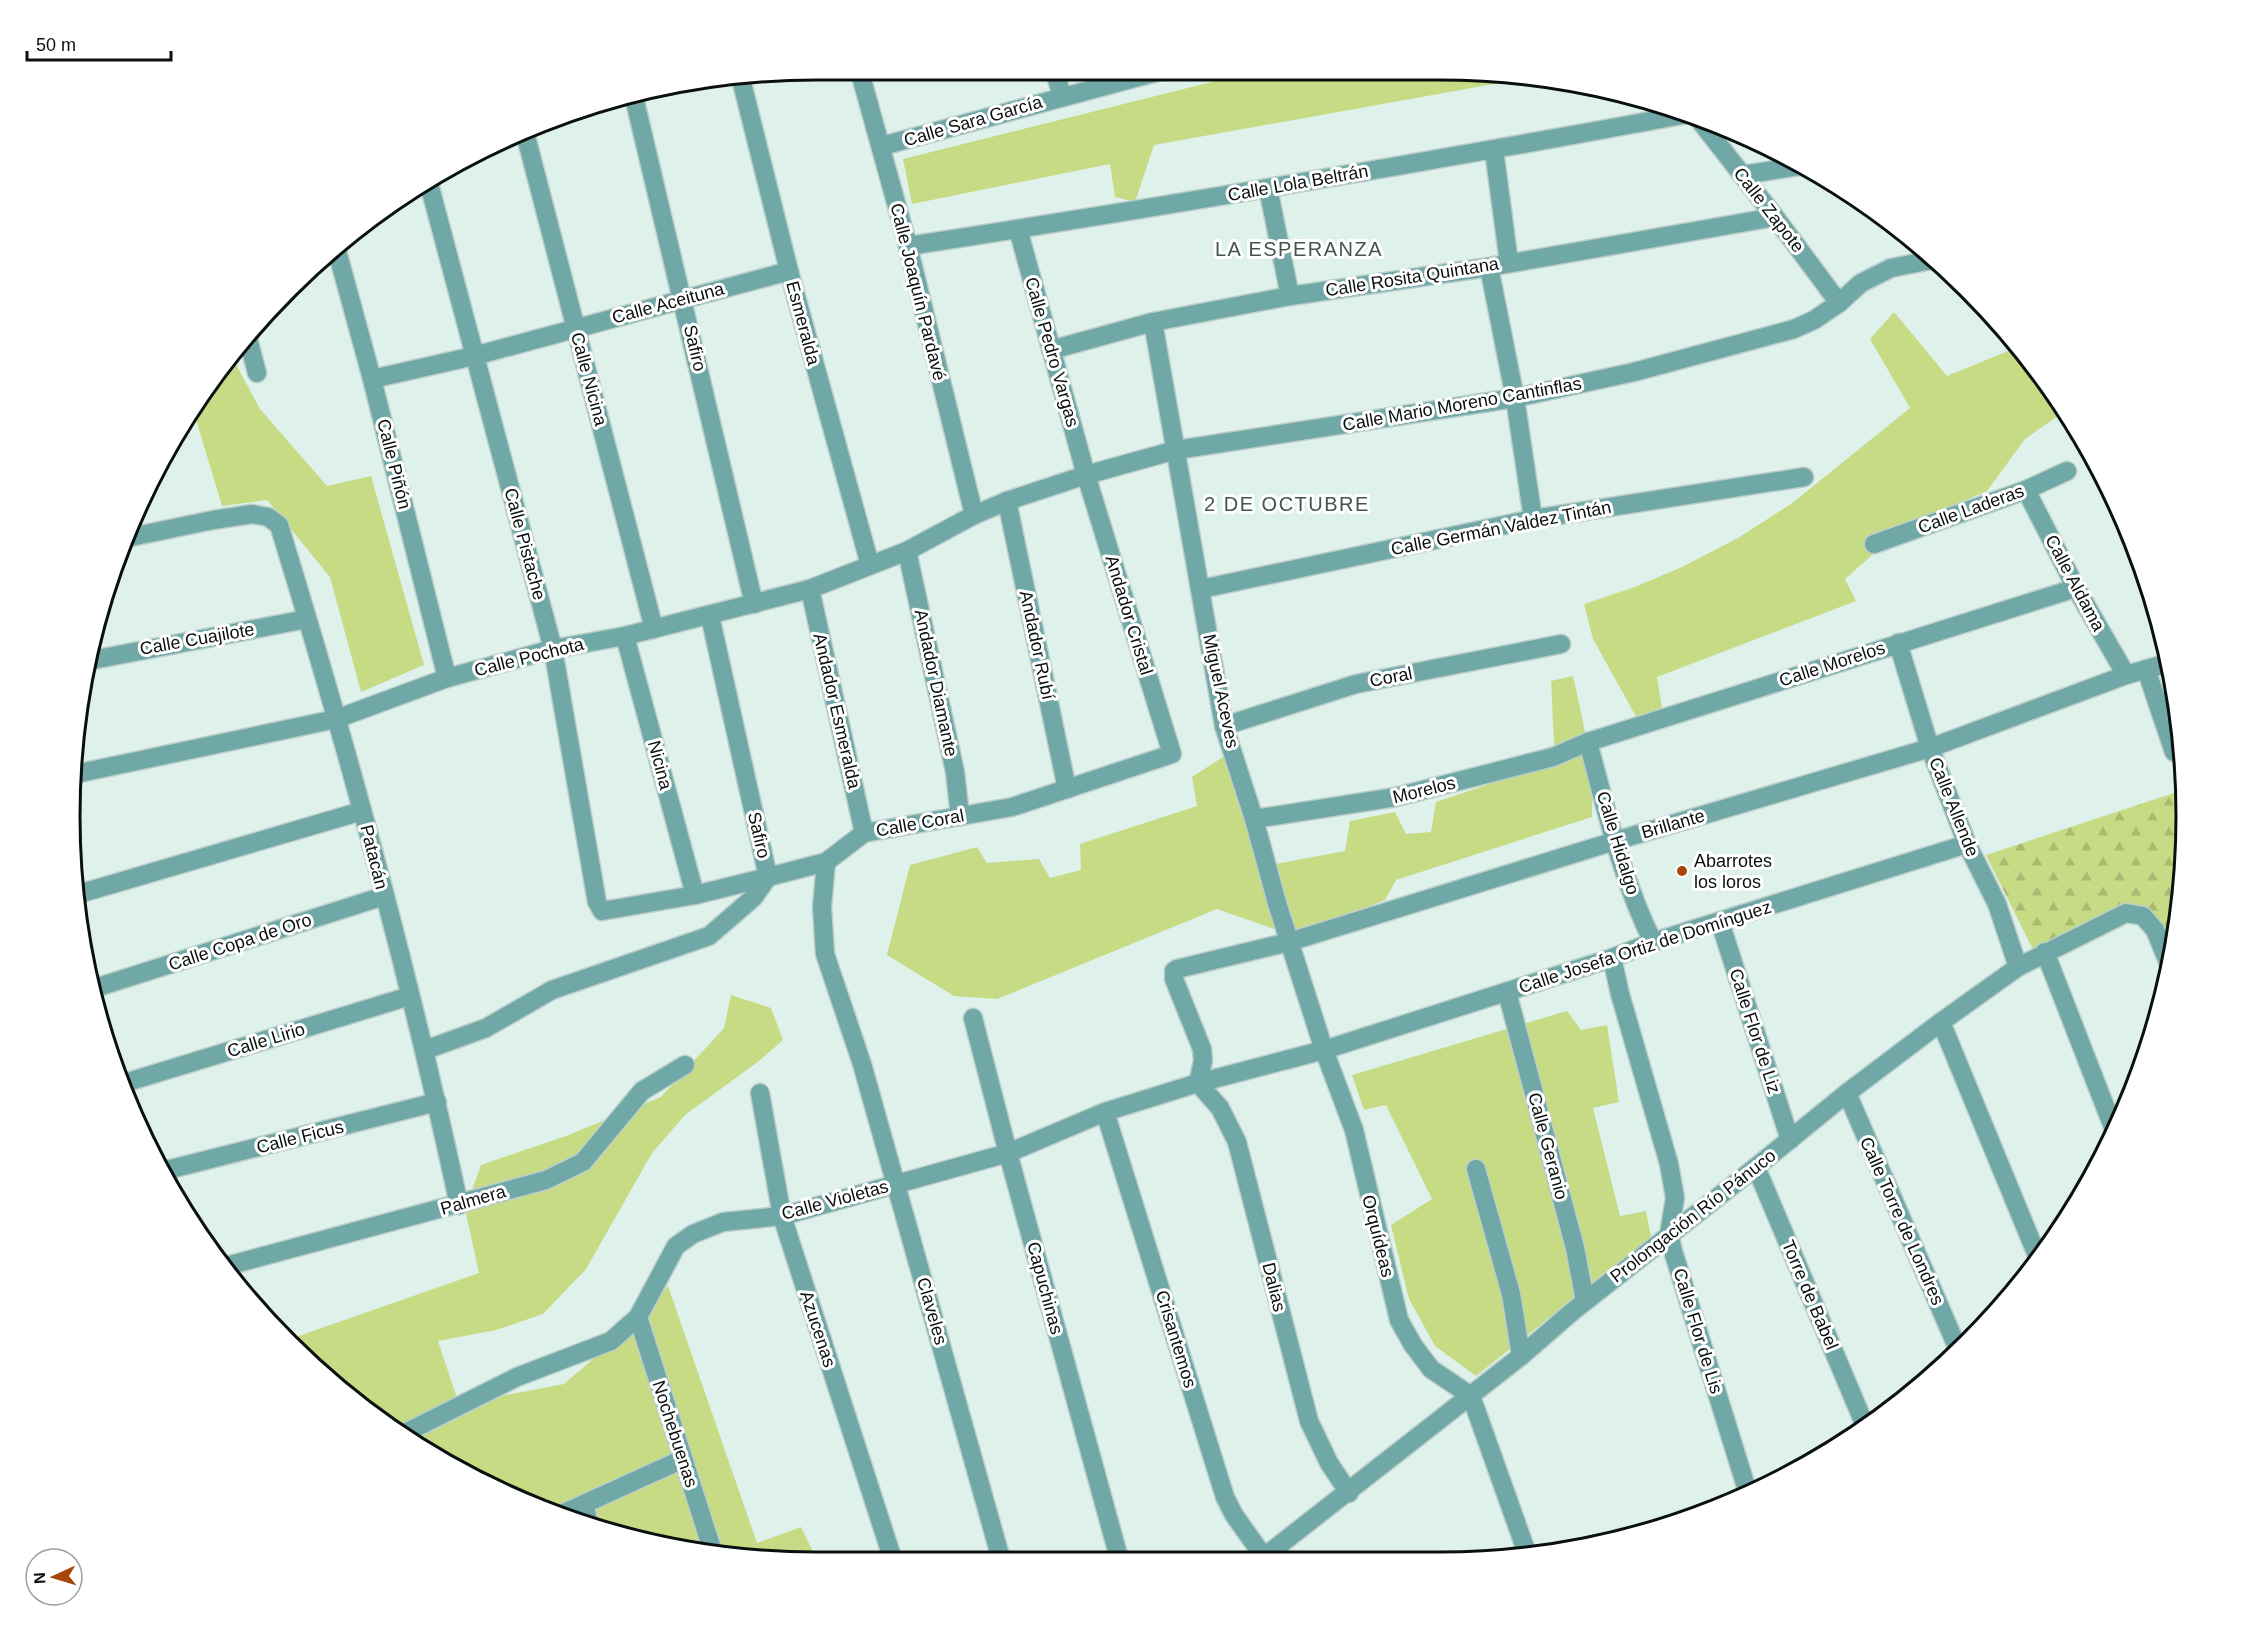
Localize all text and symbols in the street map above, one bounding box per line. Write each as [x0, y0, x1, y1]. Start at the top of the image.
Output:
scale bar [27, 24, 171, 62]
text: 50 m [36, 35, 76, 55]
street label: Calle Sara García [901, 91, 1045, 150]
street label: Calle Lola Beltrán [1226, 161, 1370, 205]
street label: Calle Zapote [1730, 164, 1808, 256]
street label: Calle Joaquín Pardavé [886, 201, 950, 383]
district label: LA ESPERANZA [1215, 238, 1383, 260]
street label: Calle Rosita Quintana [1324, 253, 1501, 301]
street label: Calle Pedro Vargas [1021, 275, 1083, 429]
street label: Calle Aceituna [610, 278, 727, 328]
street label: Esmeralda [782, 279, 824, 368]
street label: Safiro [680, 323, 710, 373]
street label: Calle Nicina [567, 330, 611, 429]
street label: Calle Mario Moreno Cantinflas [1341, 373, 1583, 435]
street label: Calle Piñón [373, 417, 415, 511]
street label: Calle Laderas [1915, 481, 2027, 537]
street label: Calle Pistache [500, 486, 550, 602]
district label: 2 DE OCTUBRE [1204, 493, 1370, 515]
street label: Calle Germán Valdez Tintán [1389, 497, 1613, 559]
street label: Calle Aldama [2041, 531, 2109, 635]
street label: Andador Cristal [1101, 553, 1157, 677]
street label: Andador Rubí [1016, 589, 1058, 701]
street label: Andador Diamante [911, 608, 961, 758]
street label: Calle Cuajilote [138, 619, 256, 659]
street label: Andador Esmeralda [809, 631, 865, 792]
street label: Miguel Aceves [1199, 632, 1243, 750]
street label: Calle Pochota [472, 634, 587, 680]
street label: Calle Morelos [1777, 637, 1887, 691]
street label: Coral [1368, 663, 1414, 691]
street label: Nicina [644, 738, 676, 793]
street label: Calle Allende [1925, 755, 1983, 859]
street label: Morelos [1391, 773, 1457, 807]
street label: Calle Hidalgo [1593, 789, 1643, 897]
street label: Calle Coral [874, 805, 966, 841]
street label: Brillante [1639, 805, 1707, 843]
street label: Safiro [744, 810, 774, 860]
street label: Patacán [356, 823, 392, 891]
place label: Abarrotes los loros [1694, 851, 1772, 892]
marker: Abarrotes los loros [1675, 864, 1689, 878]
street label: Calle Josefa Ortiz de Domínguez [1516, 897, 1774, 997]
street label: Calle Copa de Oro [166, 909, 314, 975]
street label: Calle Flor de Liz [1725, 966, 1785, 1096]
street label: Calle Lirio [225, 1019, 307, 1061]
street label: Calle Geranio [1524, 1090, 1572, 1202]
street label: Calle Ficus [254, 1117, 346, 1157]
street label: Calle Torre de Londres [1856, 1134, 1948, 1308]
street label: Prolongación Río Pánuco [1606, 1145, 1780, 1287]
street label: Calle Violetas [779, 1176, 891, 1224]
street label: Palmera [438, 1181, 509, 1219]
street label: Orquídeas [1358, 1193, 1398, 1279]
street label: Torre de Babel [1778, 1237, 1842, 1353]
street label: Capuchinas [1023, 1240, 1067, 1336]
street label: Dalias [1258, 1260, 1290, 1314]
street label: Calle Flor de Lis [1669, 1266, 1727, 1396]
street label: Claveles [913, 1275, 951, 1347]
street label: Azucenas [796, 1288, 840, 1370]
street label: Crisantemos [1152, 1288, 1200, 1390]
street label: Nochebuenas [648, 1378, 702, 1490]
north arrow [24, 1547, 84, 1607]
text: N [31, 1572, 48, 1584]

